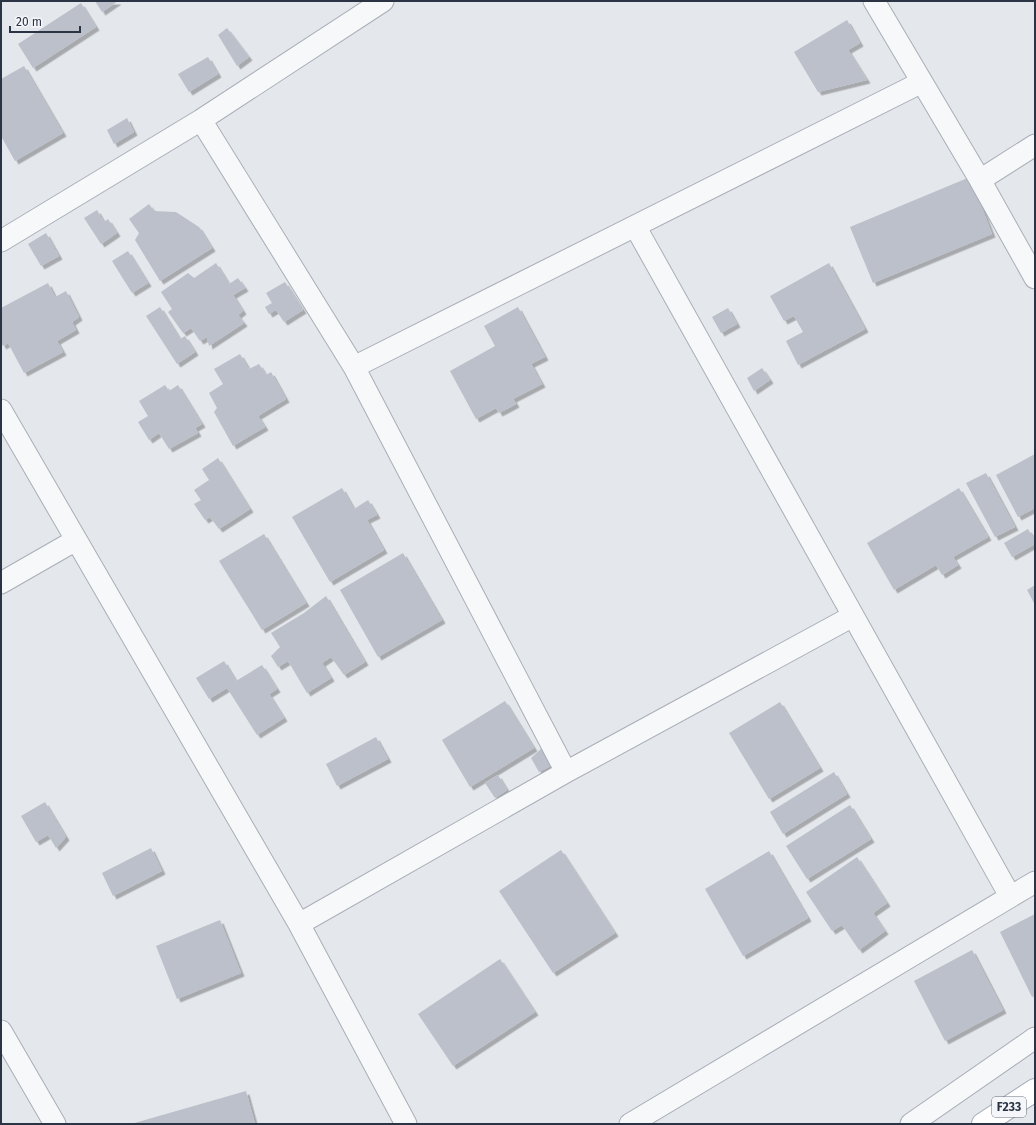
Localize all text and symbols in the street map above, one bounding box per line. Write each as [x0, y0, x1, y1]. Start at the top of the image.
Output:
scale bar [10, 8, 80, 34]
text: 20 m [16, 15, 42, 29]
road number: F233 [992, 1097, 1026, 1117]

